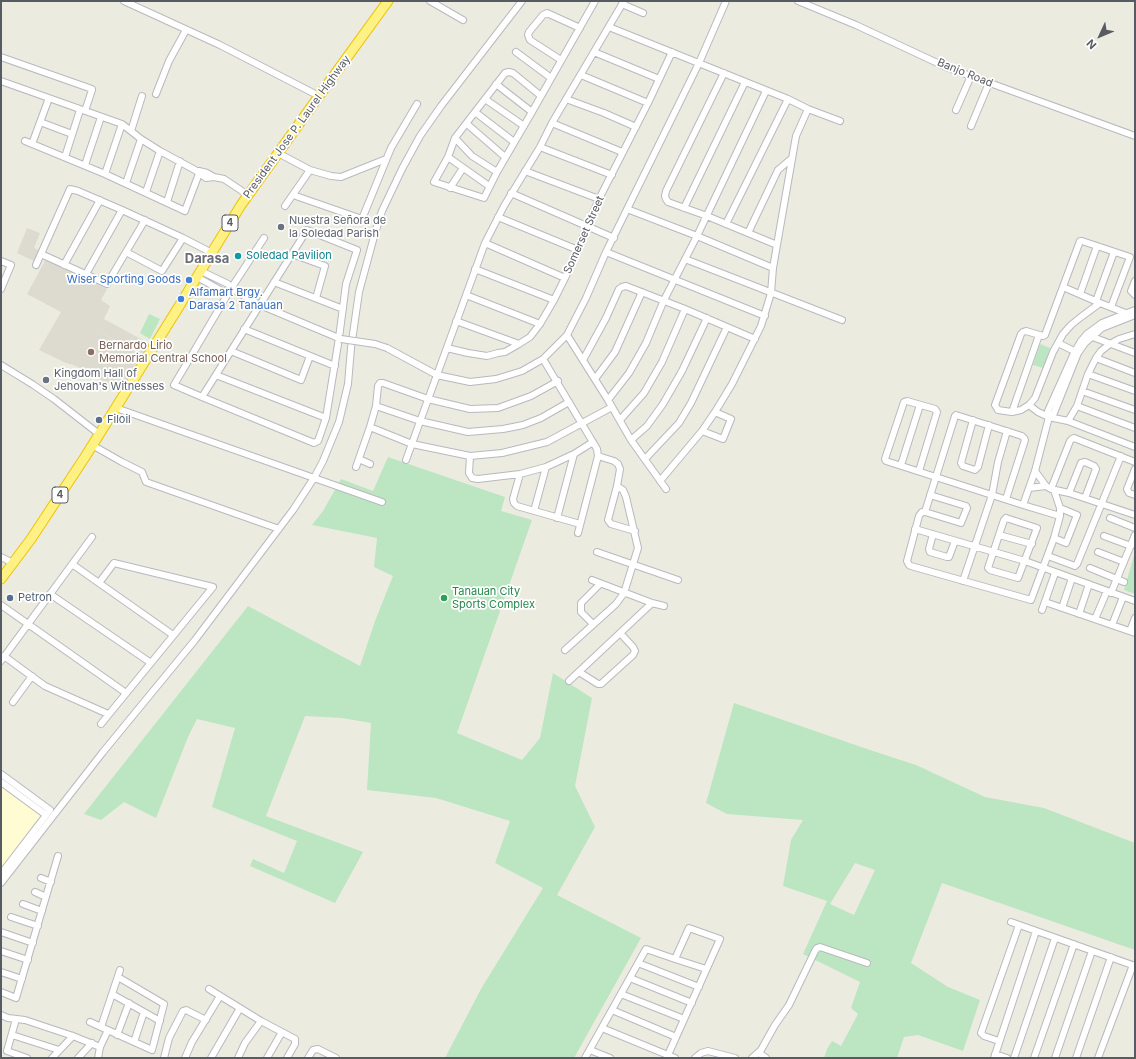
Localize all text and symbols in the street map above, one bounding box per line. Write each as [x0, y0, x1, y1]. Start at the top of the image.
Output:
north arrow [1080, 16, 1120, 56]
text: N [1083, 36, 1099, 52]
street label: President Jose P. Laurel Highway [241, 53, 353, 201]
street label: Banjo Road [935, 56, 995, 90]
street label: Somerset Street [561, 194, 607, 276]
place label: Nuestra Señora de la Soledad Parish [289, 214, 386, 240]
road number: 4 [222, 215, 238, 231]
marker: Nuestra Señora de la Soledad Parish [276, 222, 286, 232]
place label: Soledad Pavilion [246, 249, 332, 263]
district label: Darasa [185, 251, 229, 267]
marker: Soledad Pavilion [233, 251, 243, 261]
place label: Wiser Sporting Goods [67, 273, 181, 287]
marker: Wiser Sporting Goods [184, 275, 194, 285]
place label: Alfamart Brgy. Darasa 2 Tanauan [189, 286, 283, 312]
marker: Alfamart Brgy. Darasa 2 Tanauan [176, 294, 186, 304]
place label: Bernardo Lirio Memorial Central School [99, 339, 227, 365]
marker: Bernardo Lirio Memorial Central School [86, 347, 96, 357]
place label: Kingdom Hall of Jehovah's Witnesses [54, 367, 164, 393]
marker: Kingdom Hall of Jehovah's Witnesses [41, 375, 51, 385]
place label: Filoil [107, 413, 131, 427]
marker: Filoil [94, 415, 104, 425]
road number: 4 [52, 487, 68, 503]
place label: Tanauan City Sports Complex [452, 585, 535, 611]
place label: Petron [18, 591, 52, 605]
marker: Petron [5, 593, 15, 603]
marker: Tanauan City Sports Complex [439, 593, 449, 603]

